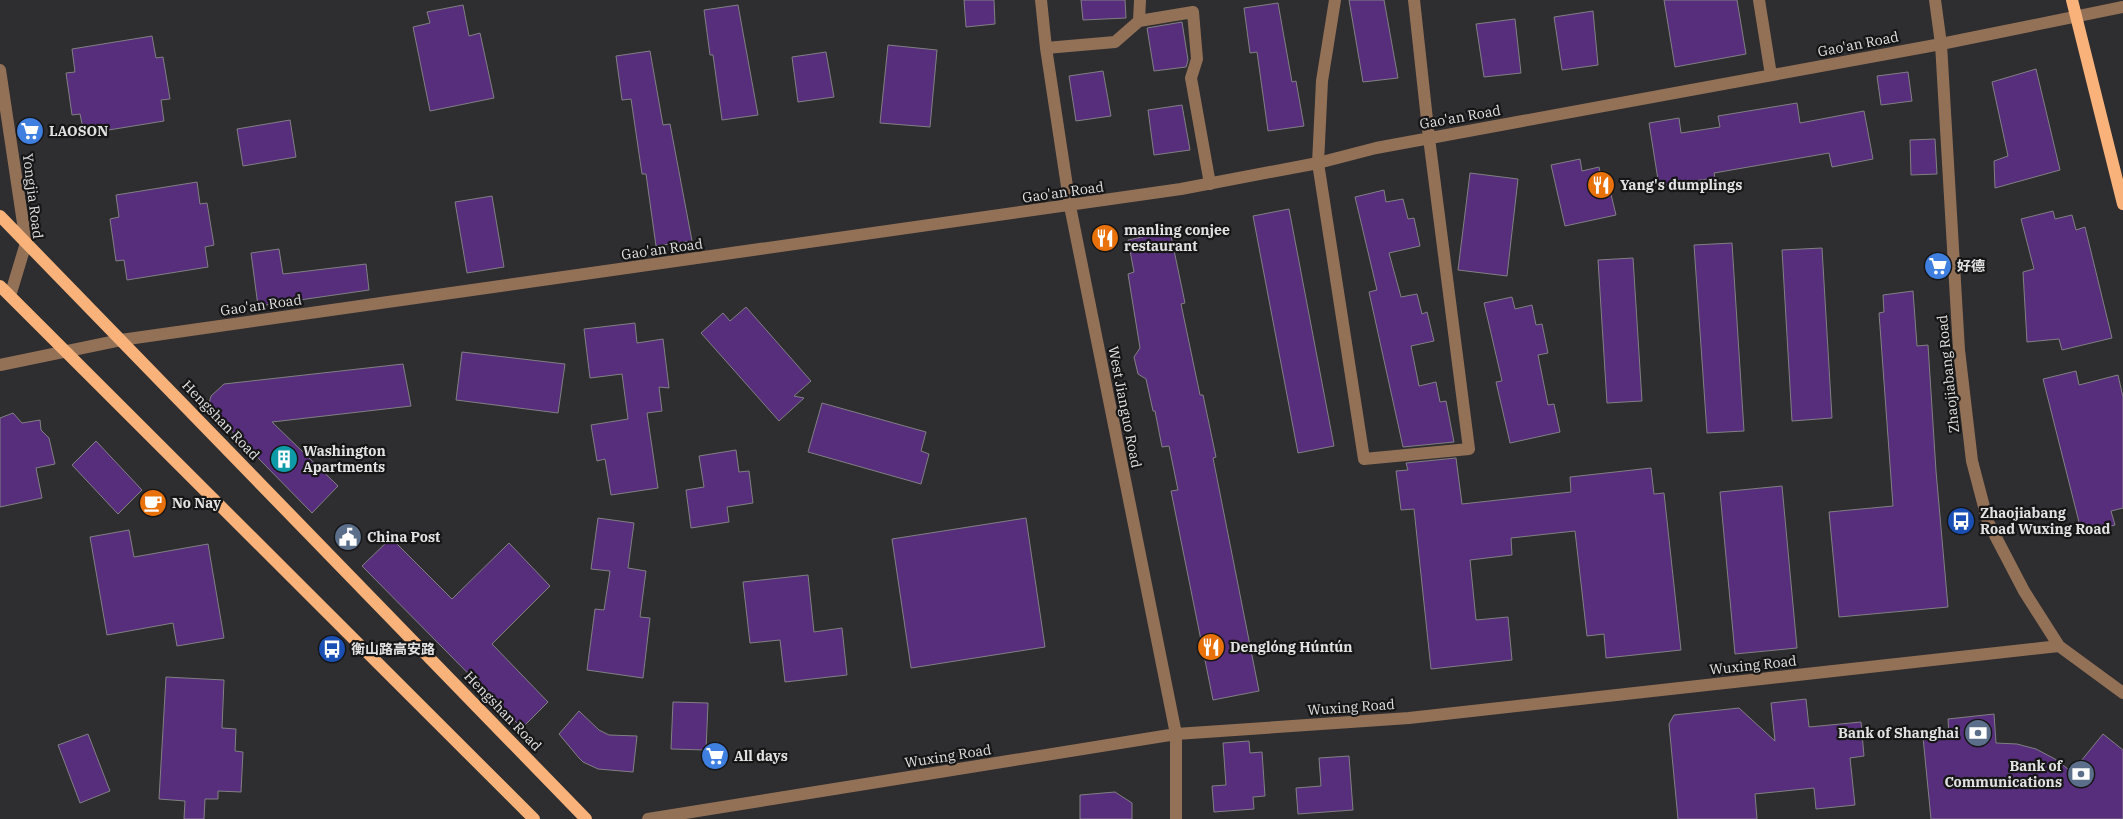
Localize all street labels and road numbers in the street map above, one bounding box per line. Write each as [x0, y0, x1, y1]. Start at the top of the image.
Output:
street label: Gao'an Road [1816, 27, 1900, 61]
street label: Gao'an Road [1418, 101, 1502, 133]
street label: Yongjia Road [19, 152, 47, 240]
street label: Gao'an Road [1021, 177, 1105, 207]
street label: Gao'an Road [620, 234, 704, 264]
street label: Gao'an Road [219, 290, 303, 320]
street label: Zhaojiabang Road [1933, 314, 1963, 434]
street label: West Jianguo Road [1104, 345, 1146, 470]
street label: Hengshan Road [178, 376, 264, 464]
street label: Wuxing Road [1709, 651, 1798, 679]
street label: Hengshan Road [460, 667, 546, 755]
street label: Wuxing Road [1307, 695, 1396, 719]
street label: Wuxing Road [903, 740, 993, 772]

